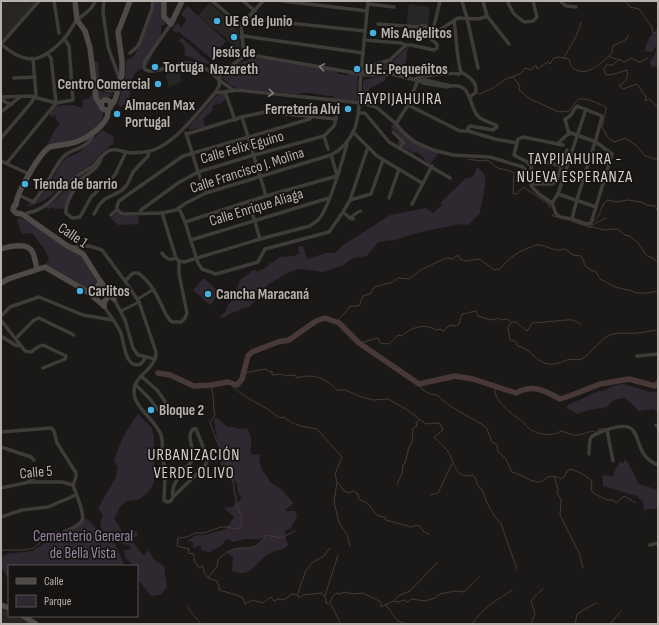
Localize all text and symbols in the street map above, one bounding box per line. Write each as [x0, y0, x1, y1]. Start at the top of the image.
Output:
place label: UE 6 de Junio [225, 12, 293, 31]
marker: UE 6 de Junio [212, 16, 222, 26]
place label: Mis Angelitos [381, 24, 452, 43]
marker: Mis Angelitos [368, 28, 378, 38]
marker: Jesús de Nazareth [229, 32, 239, 42]
place label: Jesús de Nazareth [210, 43, 258, 79]
place label: Tortuga [163, 58, 204, 77]
place label: U.E. Pequeñitos [365, 60, 448, 79]
marker: Tortuga [150, 62, 160, 72]
one-way arrow [319, 63, 325, 72]
marker: U.E. Pequeñitos [352, 64, 362, 74]
place label: Centro Comercial [57, 75, 150, 94]
marker: Centro Comercial [153, 79, 163, 89]
one-way arrow [268, 89, 274, 98]
district label: TAYPIJAHUIRA [358, 90, 442, 109]
place label: Almacen Max Portugal [124, 96, 196, 132]
place label: Ferretería Alvi [265, 100, 340, 119]
marker: Ferretería Alvi [343, 104, 353, 114]
marker: Almacen Max Portugal [112, 109, 122, 119]
street label: Calle Felix Eguino [198, 126, 286, 168]
street label: Calle Francisco J. Molina [188, 143, 307, 198]
district label: TAYPIJAHUIRA - NUEVA ESPERANZA [517, 150, 633, 187]
place label: Tienda de barrio [33, 175, 117, 194]
marker: Tienda de barrio [20, 179, 30, 189]
street label: Calle Enrique Aliaga [207, 184, 306, 231]
street label: Calle 1 [54, 219, 92, 253]
place label: Carlitos [88, 282, 130, 301]
place label: Cancha Maracaná [216, 285, 309, 304]
marker: Carlitos [75, 286, 85, 296]
marker: Cancha Maracaná [203, 289, 213, 299]
place label: Bloque 2 [159, 401, 204, 420]
marker: Bloque 2 [146, 405, 156, 415]
district label: URBANIZACIÓN VERDE OLIVO [147, 446, 241, 483]
street label: Calle 5 [19, 462, 53, 483]
park label: Cementerio General de Bella Vista [33, 527, 133, 563]
legend [8, 565, 138, 617]
text: Calle [44, 574, 64, 589]
text: Parque [44, 594, 72, 609]

